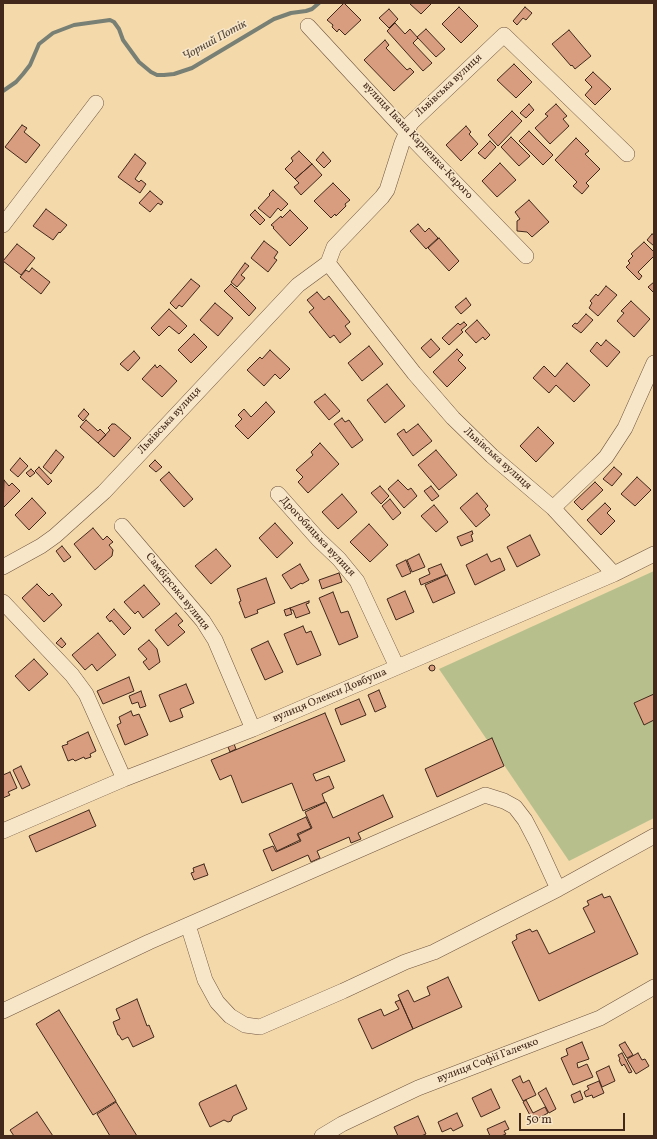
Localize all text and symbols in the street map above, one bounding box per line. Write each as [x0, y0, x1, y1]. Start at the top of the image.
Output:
water label: Чорний Потік [180, 17, 250, 65]
street label: Львівська вулиця [413, 51, 485, 121]
street label: вулиця Івана Карпенка-Карого [359, 80, 475, 202]
street label: Львівська вулиця [135, 385, 205, 457]
street label: Львівська вулиця [460, 425, 534, 493]
street label: Дрогобицька вулиця [276, 494, 358, 580]
street label: Самбірська вулиця [142, 551, 212, 633]
street label: вулиця Олекси Довбуша [271, 666, 389, 726]
street label: вулиця Софії Галечко [435, 1036, 541, 1086]
scale bar [521, 1105, 627, 1131]
text: 50 m [526, 1112, 552, 1128]

